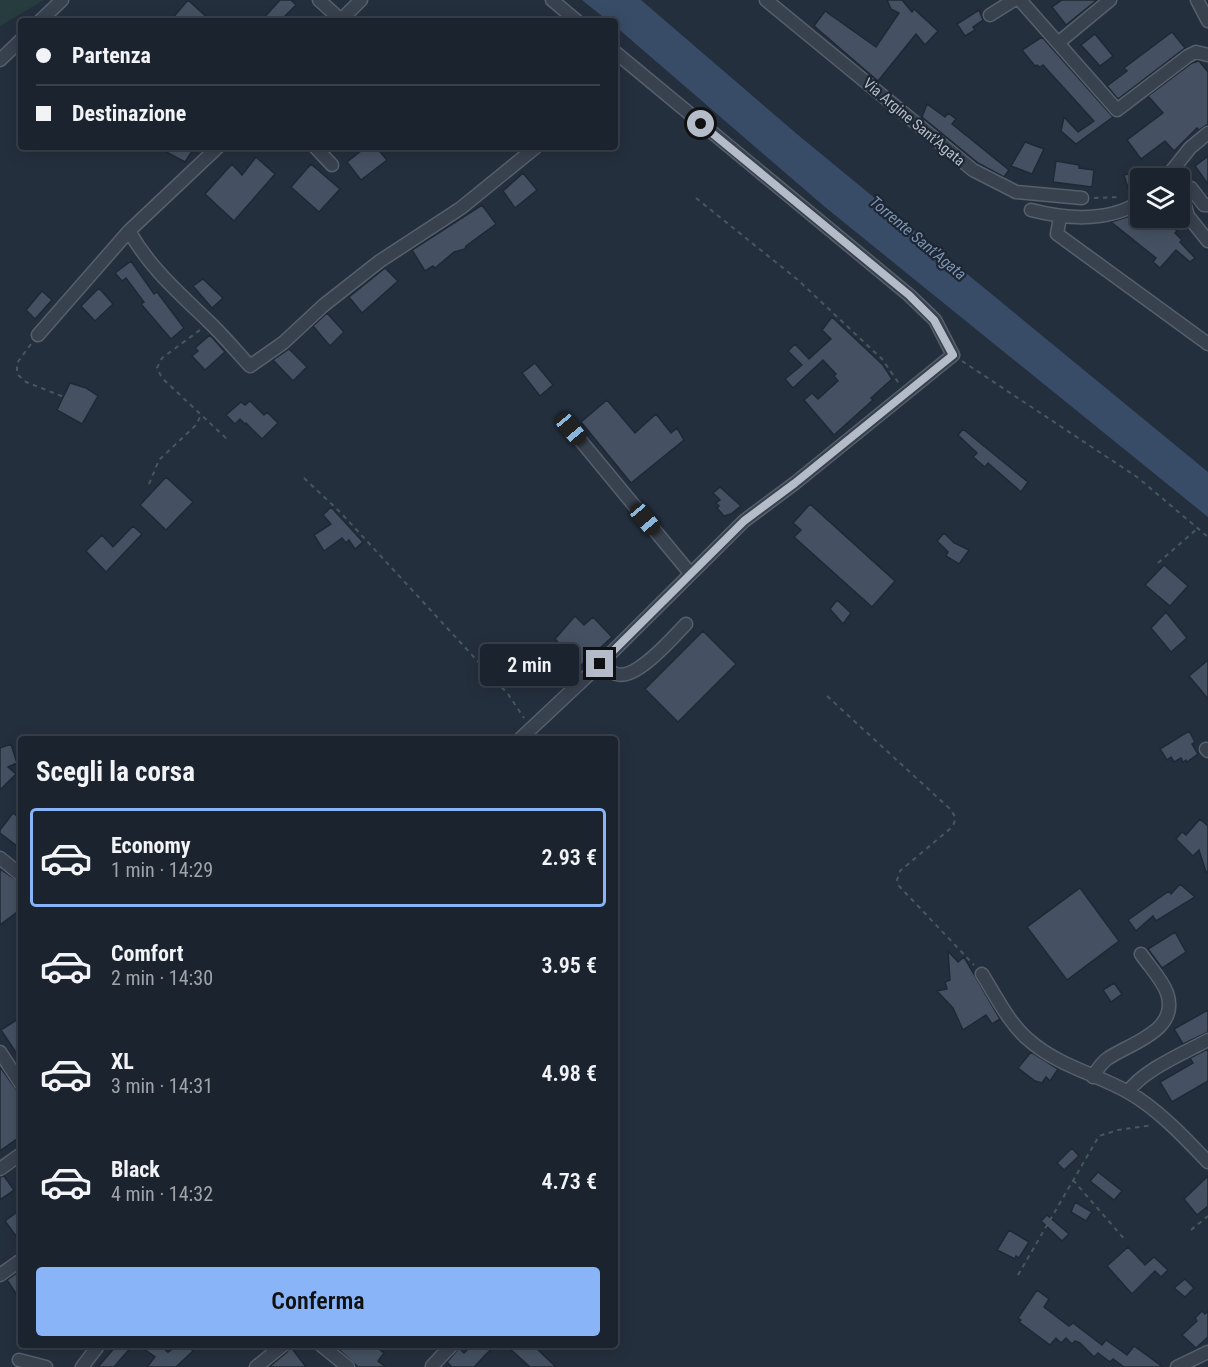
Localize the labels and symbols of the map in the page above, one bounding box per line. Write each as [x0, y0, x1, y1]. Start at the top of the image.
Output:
street label: Via Argine Sant'Agata [859, 74, 969, 170]
route start [687, 110, 714, 137]
water label: Torrente Sant'Agata [866, 192, 970, 284]
car [553, 409, 589, 449]
car [627, 499, 663, 539]
callout: 2 min [480, 643, 579, 685]
route end [586, 650, 613, 677]

